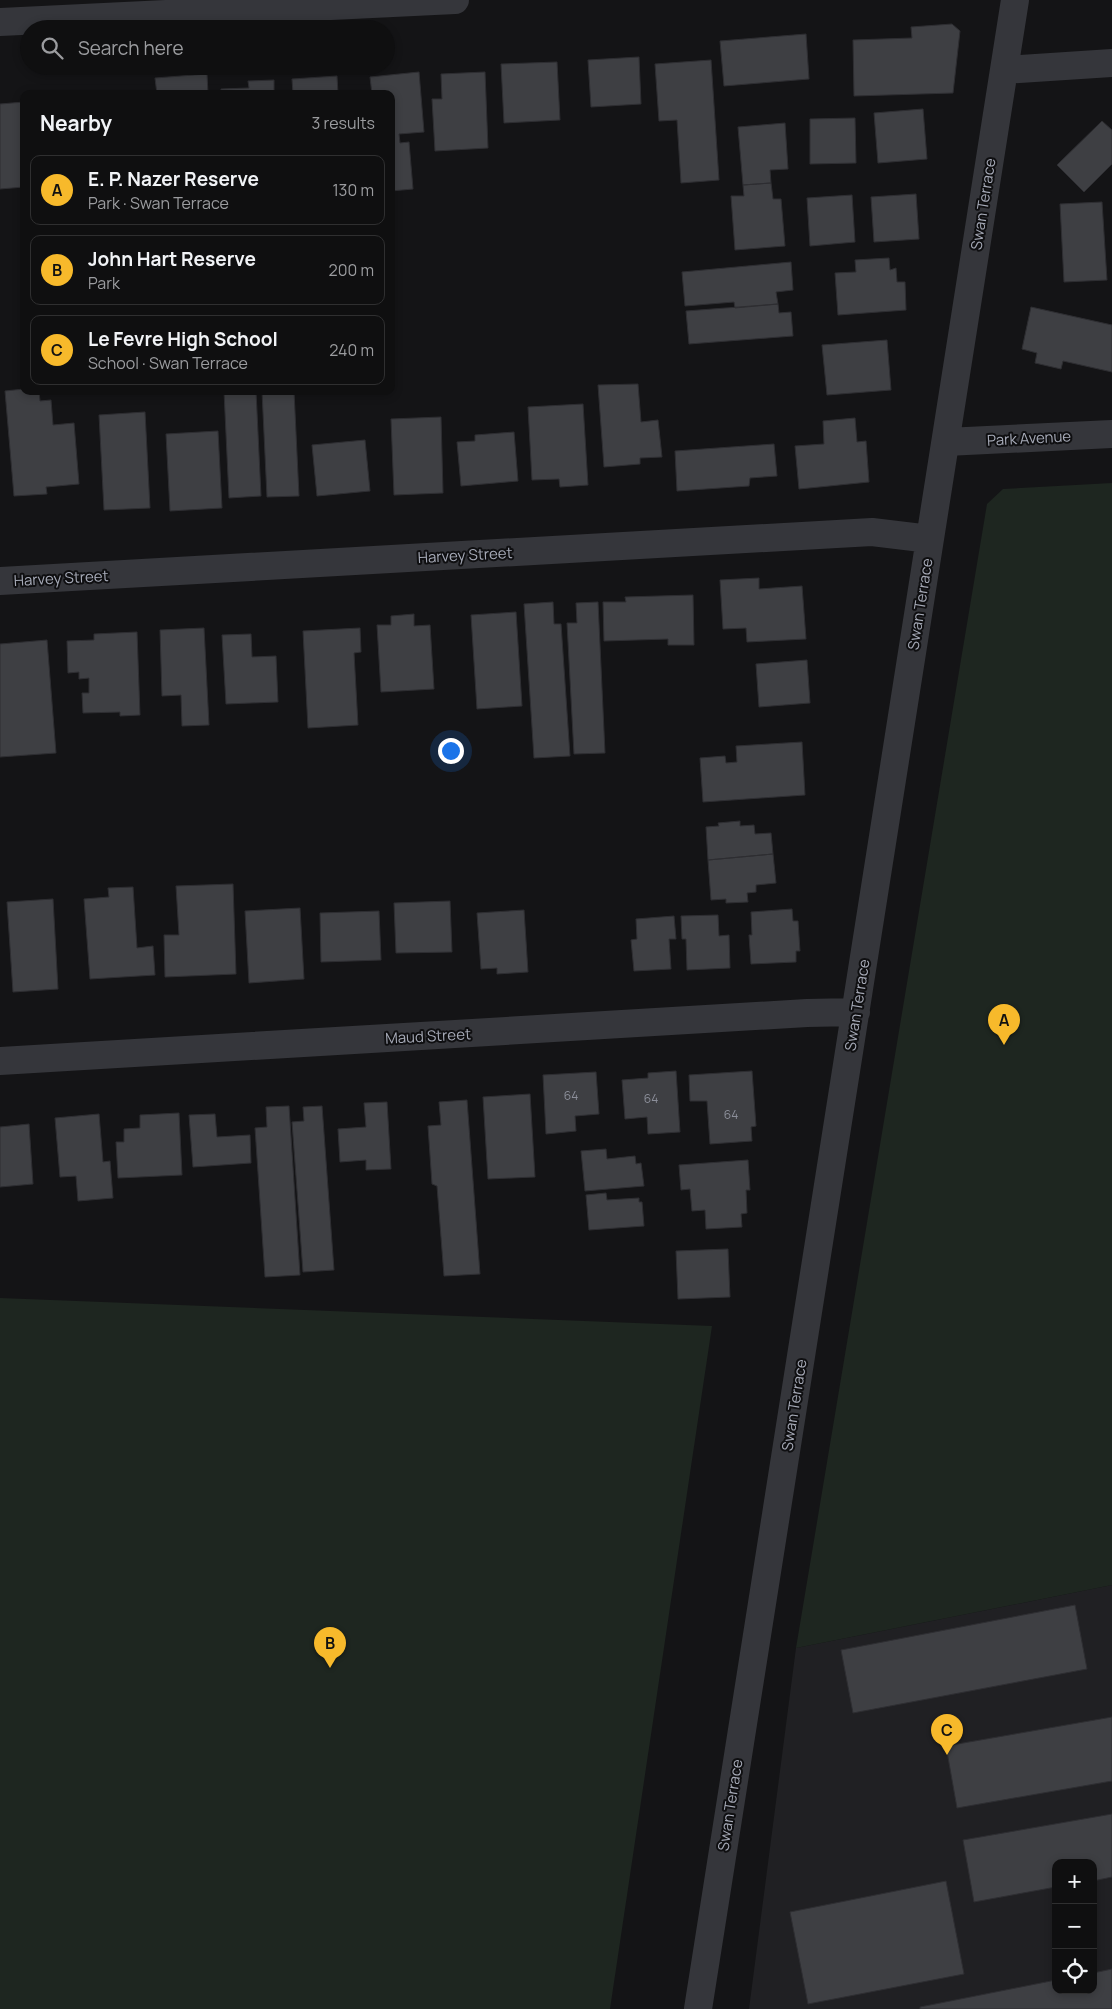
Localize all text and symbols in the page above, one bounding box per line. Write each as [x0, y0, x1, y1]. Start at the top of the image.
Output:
search box [20, 20, 395, 75]
icon: search [38, 34, 66, 62]
text: Search here [78, 35, 184, 61]
text: Nearby [40, 109, 112, 137]
text: 3 results [312, 112, 375, 134]
street label: Swan Terrace [965, 156, 1001, 251]
text: E. P. Nazer Reserve [88, 166, 259, 192]
text: A [52, 179, 62, 201]
text: 130 m [332, 179, 374, 201]
text: Park · Swan Terrace [88, 192, 229, 214]
text: John Hart Reserve [88, 246, 256, 272]
text: B [52, 259, 62, 281]
text: 200 m [329, 259, 374, 281]
text: Park [88, 272, 120, 294]
text: Le Fevre High School [88, 326, 278, 352]
text: C [51, 339, 63, 361]
text: 240 m [329, 339, 374, 361]
text: School · Swan Terrace [88, 352, 248, 374]
street label: Park Avenue [986, 425, 1072, 451]
street label: Harvey Street [417, 542, 513, 568]
street label: Swan Terrace [902, 556, 938, 651]
street label: Harvey Street [13, 565, 109, 591]
your location [438, 738, 464, 764]
street label: Swan Terrace [839, 957, 875, 1052]
pin: A [988, 1004, 1020, 1045]
street label: Maud Street [385, 1023, 471, 1049]
house number: 64 [564, 1087, 578, 1104]
house number: 64 [644, 1090, 658, 1107]
house number: 64 [724, 1106, 738, 1123]
street label: Swan Terrace [776, 1357, 812, 1452]
pin: B [314, 1627, 346, 1668]
pin: C [931, 1714, 963, 1755]
street label: Swan Terrace [712, 1757, 748, 1852]
map controls [1052, 1859, 1097, 1994]
button: + [1052, 1859, 1097, 1904]
button: − [1052, 1904, 1097, 1949]
button: locate [1052, 1949, 1097, 1994]

